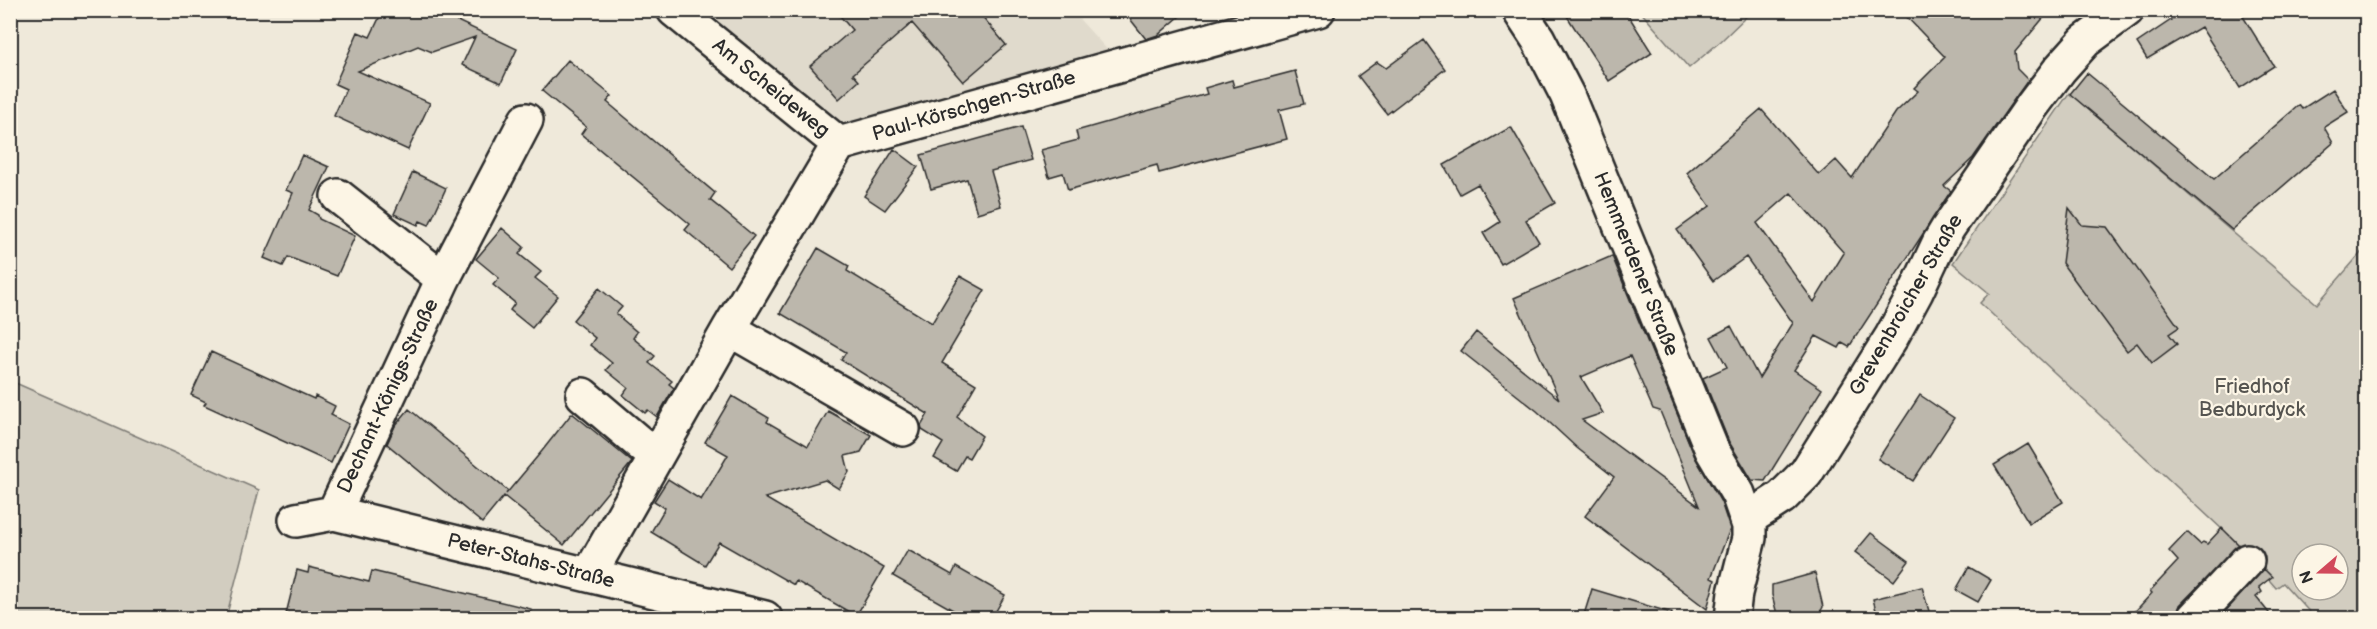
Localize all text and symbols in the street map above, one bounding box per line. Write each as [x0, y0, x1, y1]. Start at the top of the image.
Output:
street label: Am Scheideweg [707, 33, 835, 143]
street label: Paul-Körschgen-Straße [870, 65, 1078, 147]
street label: Hemmerdener Straße [1588, 168, 1684, 360]
street label: Grevenbroicher Straße [1844, 210, 1968, 400]
street label: Dechant-Königs-Straße [332, 295, 444, 497]
park label: Friedhof Bedburdyck [2199, 375, 2305, 422]
street label: Peter-Stahs-Straße [445, 529, 617, 593]
north arrow [2290, 542, 2350, 602]
text: N [2296, 568, 2318, 586]

